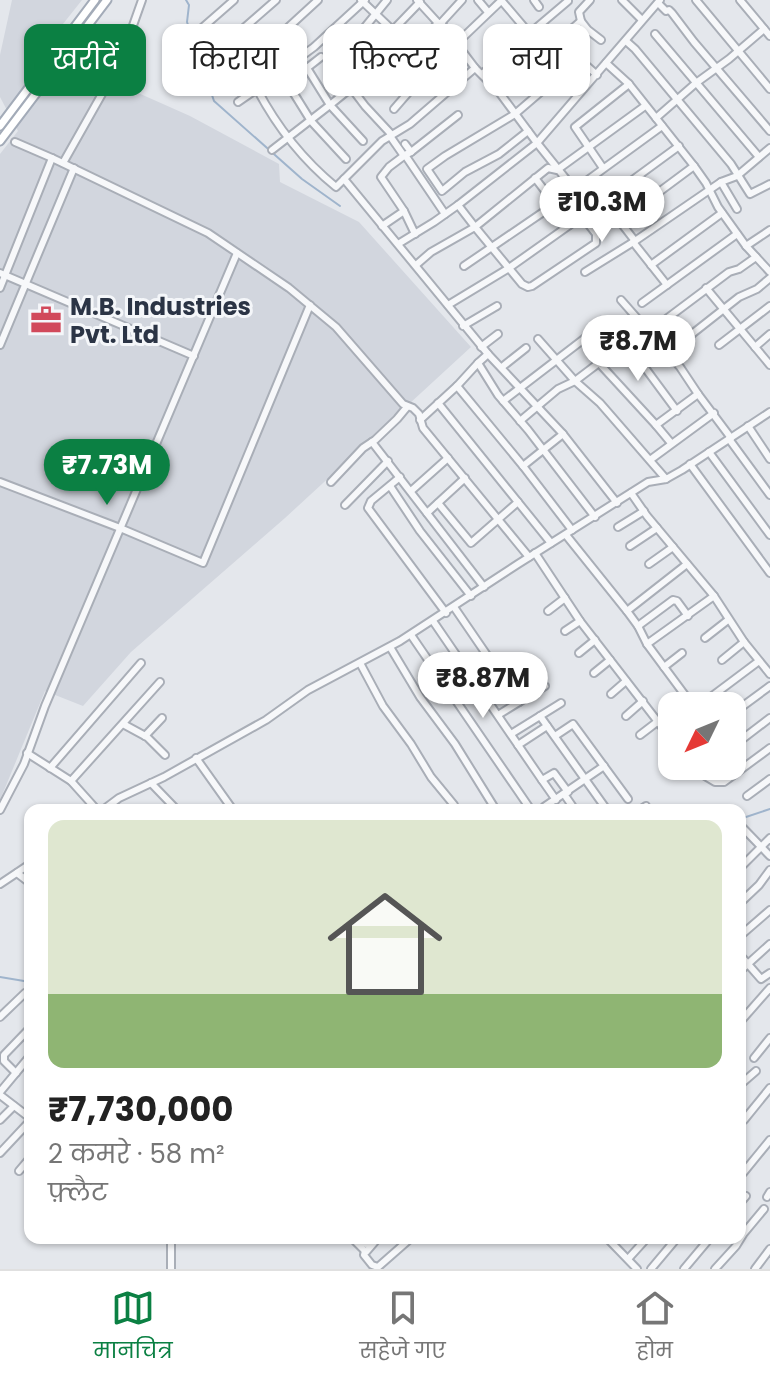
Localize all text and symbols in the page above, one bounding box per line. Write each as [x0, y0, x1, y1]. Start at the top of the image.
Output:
chip: खरीदें [24, 24, 146, 96]
chip: किराया [162, 24, 307, 96]
chip: फ़िल्टर [323, 24, 467, 96]
chip: नया [483, 24, 590, 96]
pin: ₹10.3M [537, 176, 667, 244]
text: ₹10.3M [557, 184, 647, 220]
place label: M.B. Industries Pvt. Ltd [70, 290, 251, 351]
office icon: M.B. Industries Pvt. Ltd [29, 303, 63, 337]
pin: ₹8.7M [582, 315, 694, 383]
text: ₹8.7M [599, 323, 677, 359]
pin: ₹7.73M [42, 439, 172, 507]
text: ₹7.73M [62, 447, 152, 483]
pin: ₹8.87M [418, 652, 548, 720]
text: ₹8.87M [436, 660, 530, 696]
north arrow [658, 692, 746, 780]
map controls [658, 692, 746, 780]
icon: home [313, 872, 457, 1016]
text: ₹7,730,000 [48, 1085, 233, 1133]
text: 2 कमरे · 58 m² [48, 1136, 225, 1172]
text: फ़्लैट [48, 1175, 108, 1211]
tab: मानचित्र [93, 1286, 173, 1367]
tab: सहेजे गए [360, 1286, 446, 1367]
tab: होम [633, 1286, 677, 1367]

